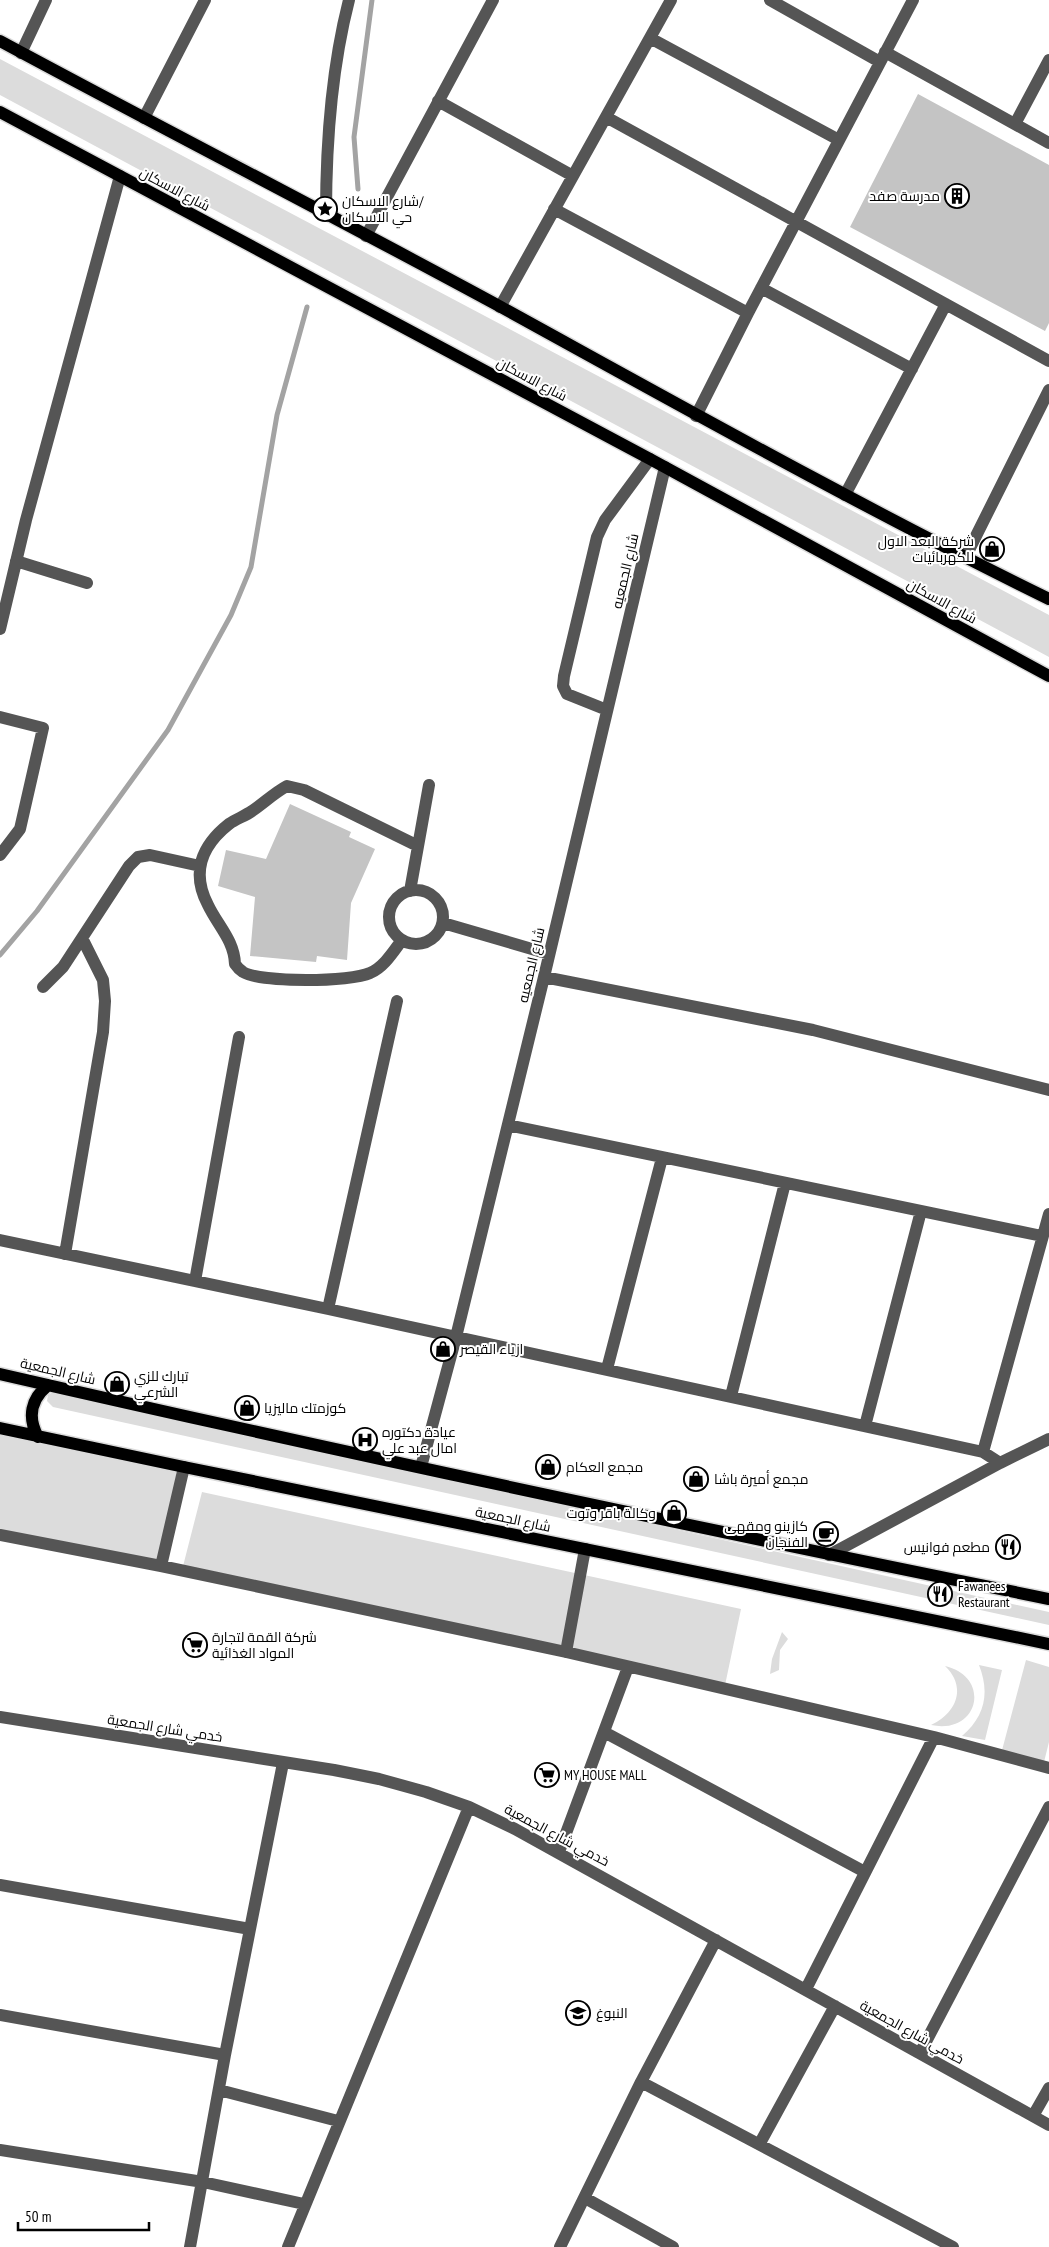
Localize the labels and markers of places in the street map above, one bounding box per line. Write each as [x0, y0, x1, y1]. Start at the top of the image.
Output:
building icon: مدرسة صفد [944, 183, 970, 209]
place label: مدرسة صفد [869, 187, 940, 205]
place label: شارع الاسكان/ حي الاسكان [342, 192, 424, 229]
place icon: شارع الاسكان/ حي الاسكان [312, 196, 338, 222]
place label: شركة البعد الاول للكهربائيات [878, 532, 974, 566]
shop icon: شركة البعد الاول للكهربائيات [979, 536, 1005, 562]
shop icon: ازياء القيصر [430, 1336, 456, 1362]
place label: ازياء القيصر [459, 1340, 523, 1358]
place label: تبارك للزي الشرعي [134, 1367, 189, 1404]
shop icon: تبارك للزي الشرعي [104, 1371, 130, 1397]
shop icon: كوزمتك ماليزيا [234, 1395, 260, 1421]
place label: كوزمتك ماليزيا [264, 1399, 346, 1417]
place label: عيادة دكتوره امال عبد علي [382, 1423, 457, 1460]
hospital icon: عيادة دكتوره امال عبد علي [352, 1427, 378, 1453]
shop icon: مجمع العكام [535, 1454, 561, 1480]
place label: مجمع العكام [566, 1458, 643, 1477]
shop icon: مجمع أميرة باشا [683, 1466, 709, 1492]
place label: مجمع أميرة باشا [714, 1470, 808, 1488]
shop icon: وكالة باقر وتوت [661, 1500, 687, 1526]
place label: وكالة باقر وتوت [567, 1504, 656, 1522]
place label: كازينو ومقهى الفنجان [724, 1517, 808, 1551]
cafe icon: كازينو ومقهى الفنجان [813, 1521, 839, 1547]
restaurant icon: مطعم فوانيس [995, 1534, 1021, 1560]
place label: مطعم فوانيس [904, 1538, 990, 1557]
place label: Fawanees Restaurant [958, 1577, 1010, 1611]
restaurant icon: Fawanees Restaurant [927, 1581, 953, 1607]
place label: شركة القمة لتجارة المواد الغذائية [212, 1628, 317, 1662]
supermarket icon: شركة القمة لتجارة المواد الغذائية [182, 1632, 208, 1658]
supermarket icon: MY HOUSE MALL [534, 1762, 560, 1788]
place label: MY HOUSE MALL [564, 1766, 647, 1784]
school or university icon: النبوغ [565, 2000, 591, 2026]
place label: النبوغ [596, 2004, 628, 2022]

